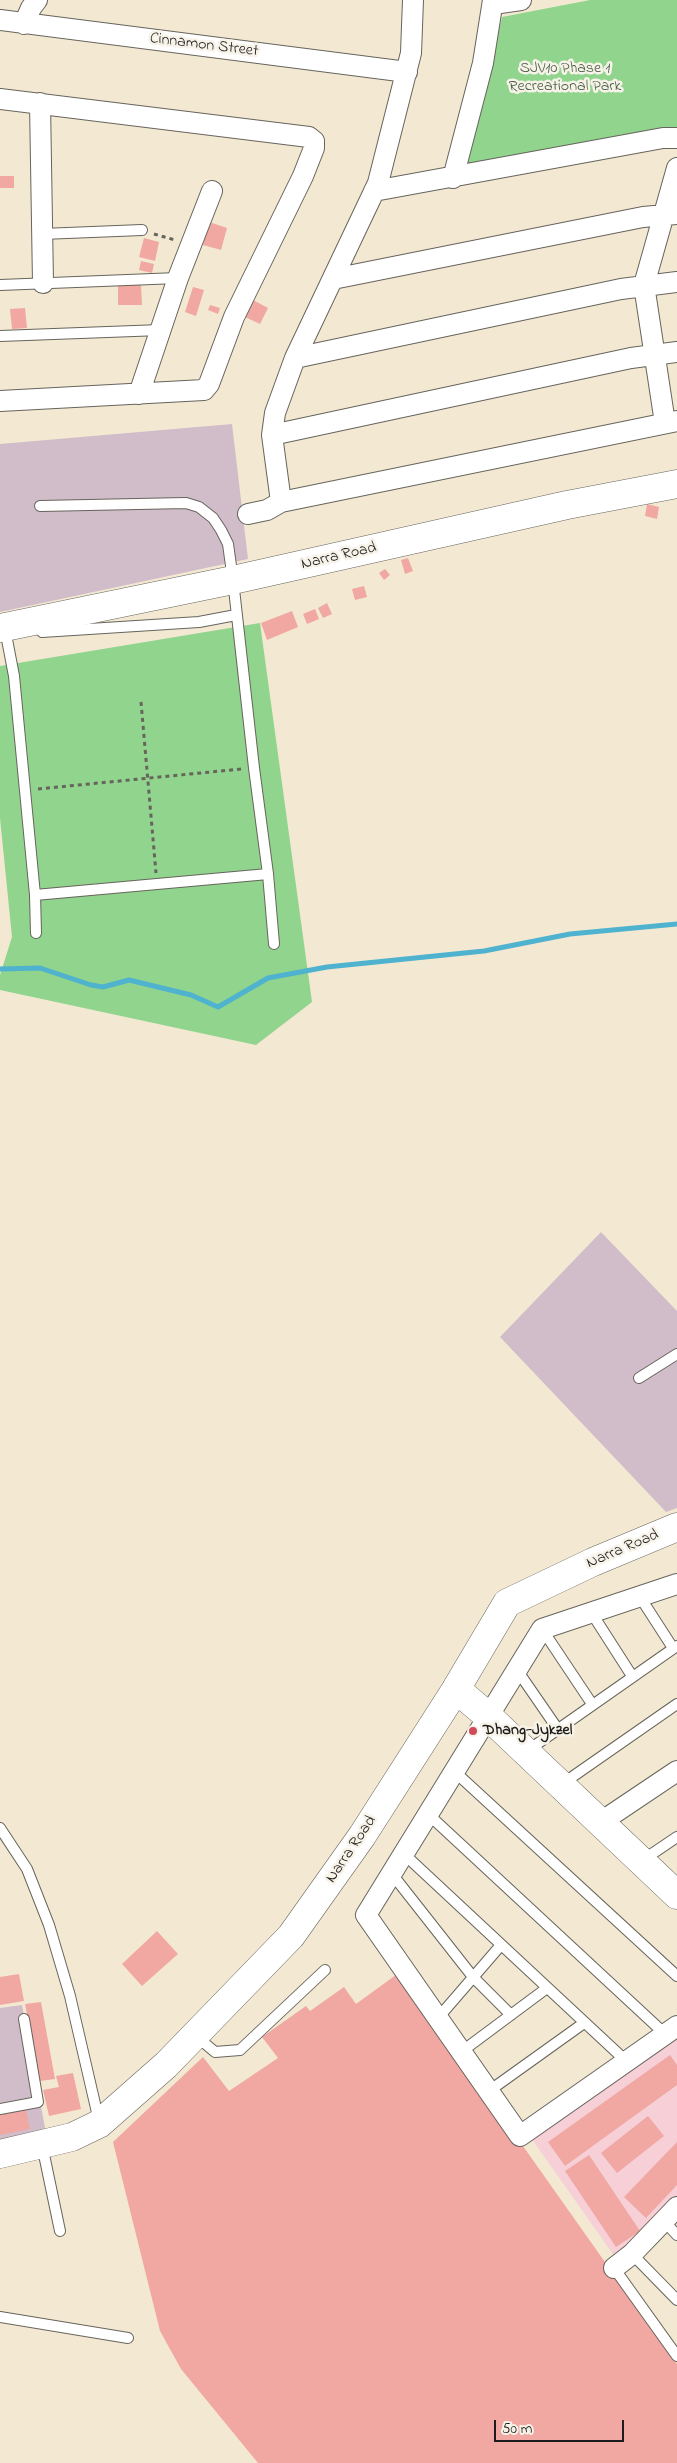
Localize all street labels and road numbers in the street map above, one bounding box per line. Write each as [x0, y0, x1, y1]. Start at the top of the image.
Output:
street label: Cinnamon Street [149, 30, 259, 62]
street label: Narra Road [299, 539, 379, 575]
street label: Narra Road [584, 1526, 662, 1574]
street label: Narra Road [323, 1813, 381, 1887]

